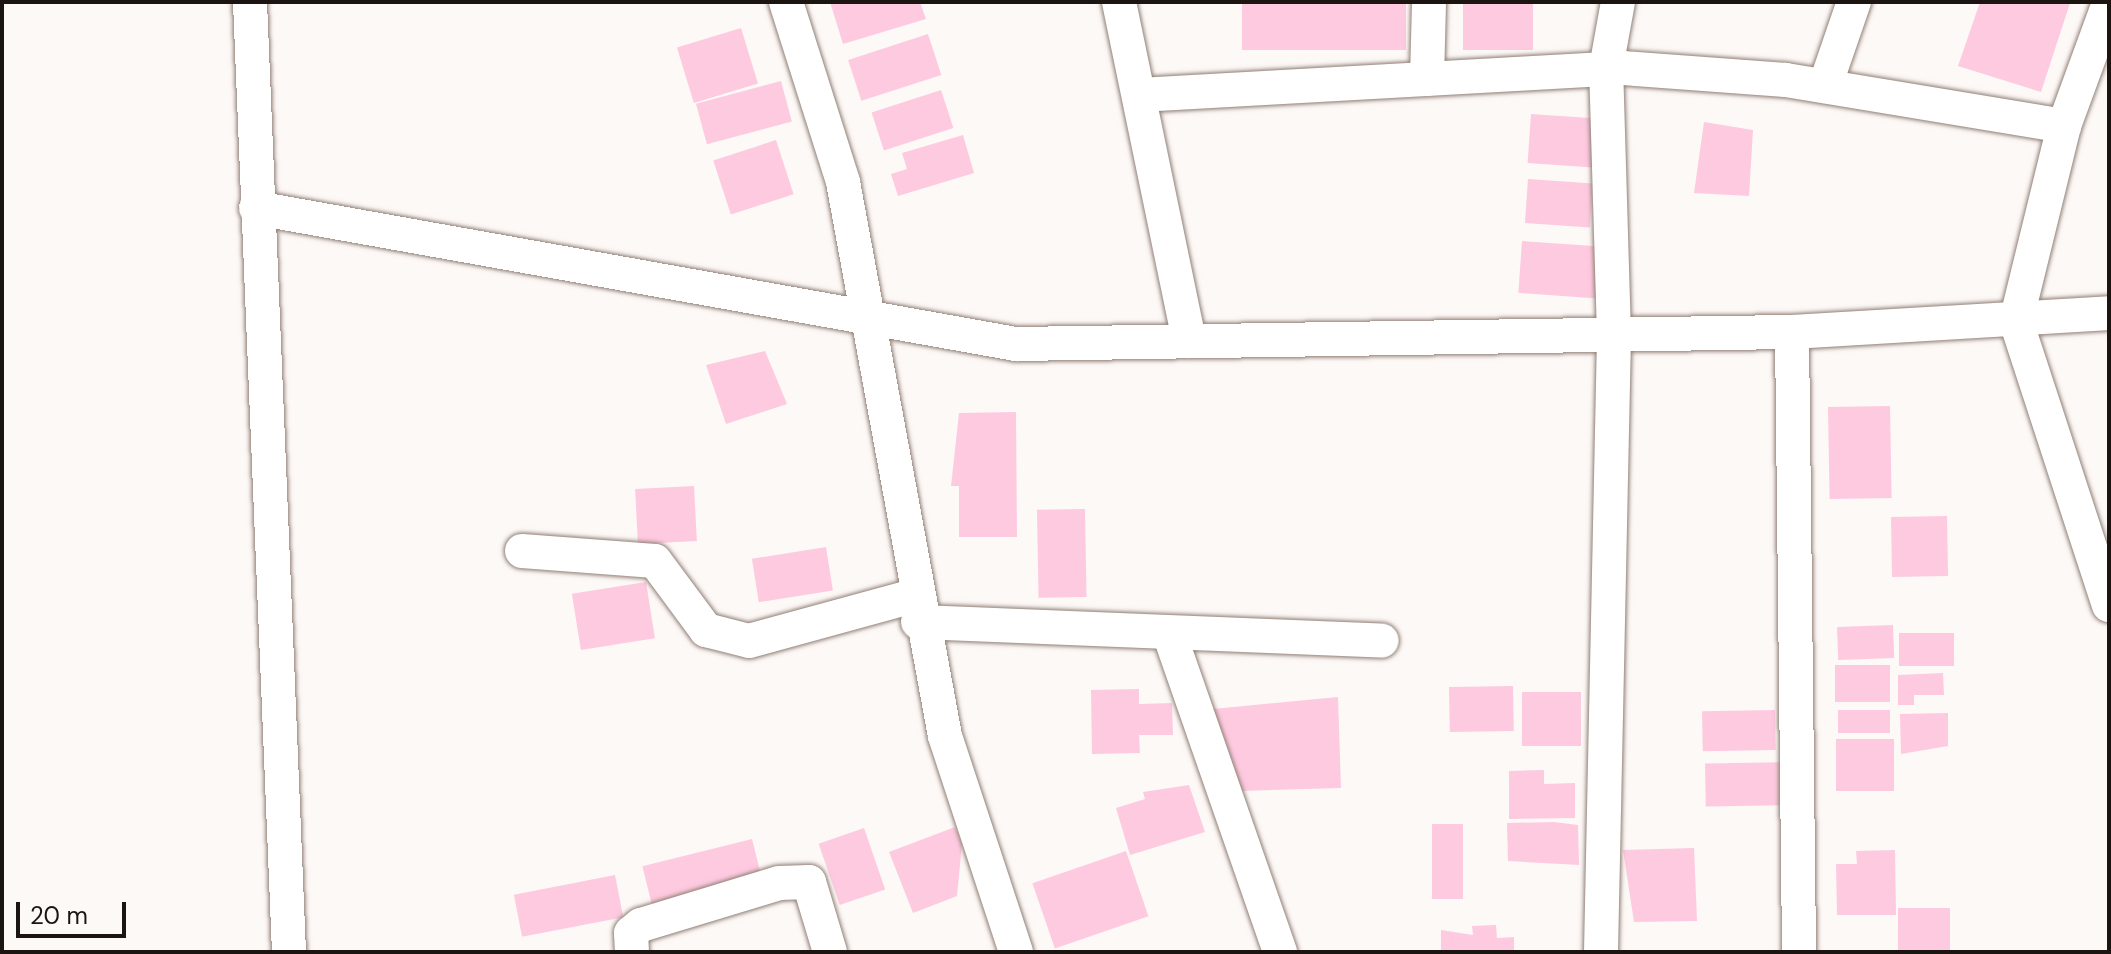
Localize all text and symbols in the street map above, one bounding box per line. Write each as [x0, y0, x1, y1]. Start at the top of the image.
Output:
scale bar [20, 886, 130, 936]
text: 20 m [30, 900, 88, 931]

